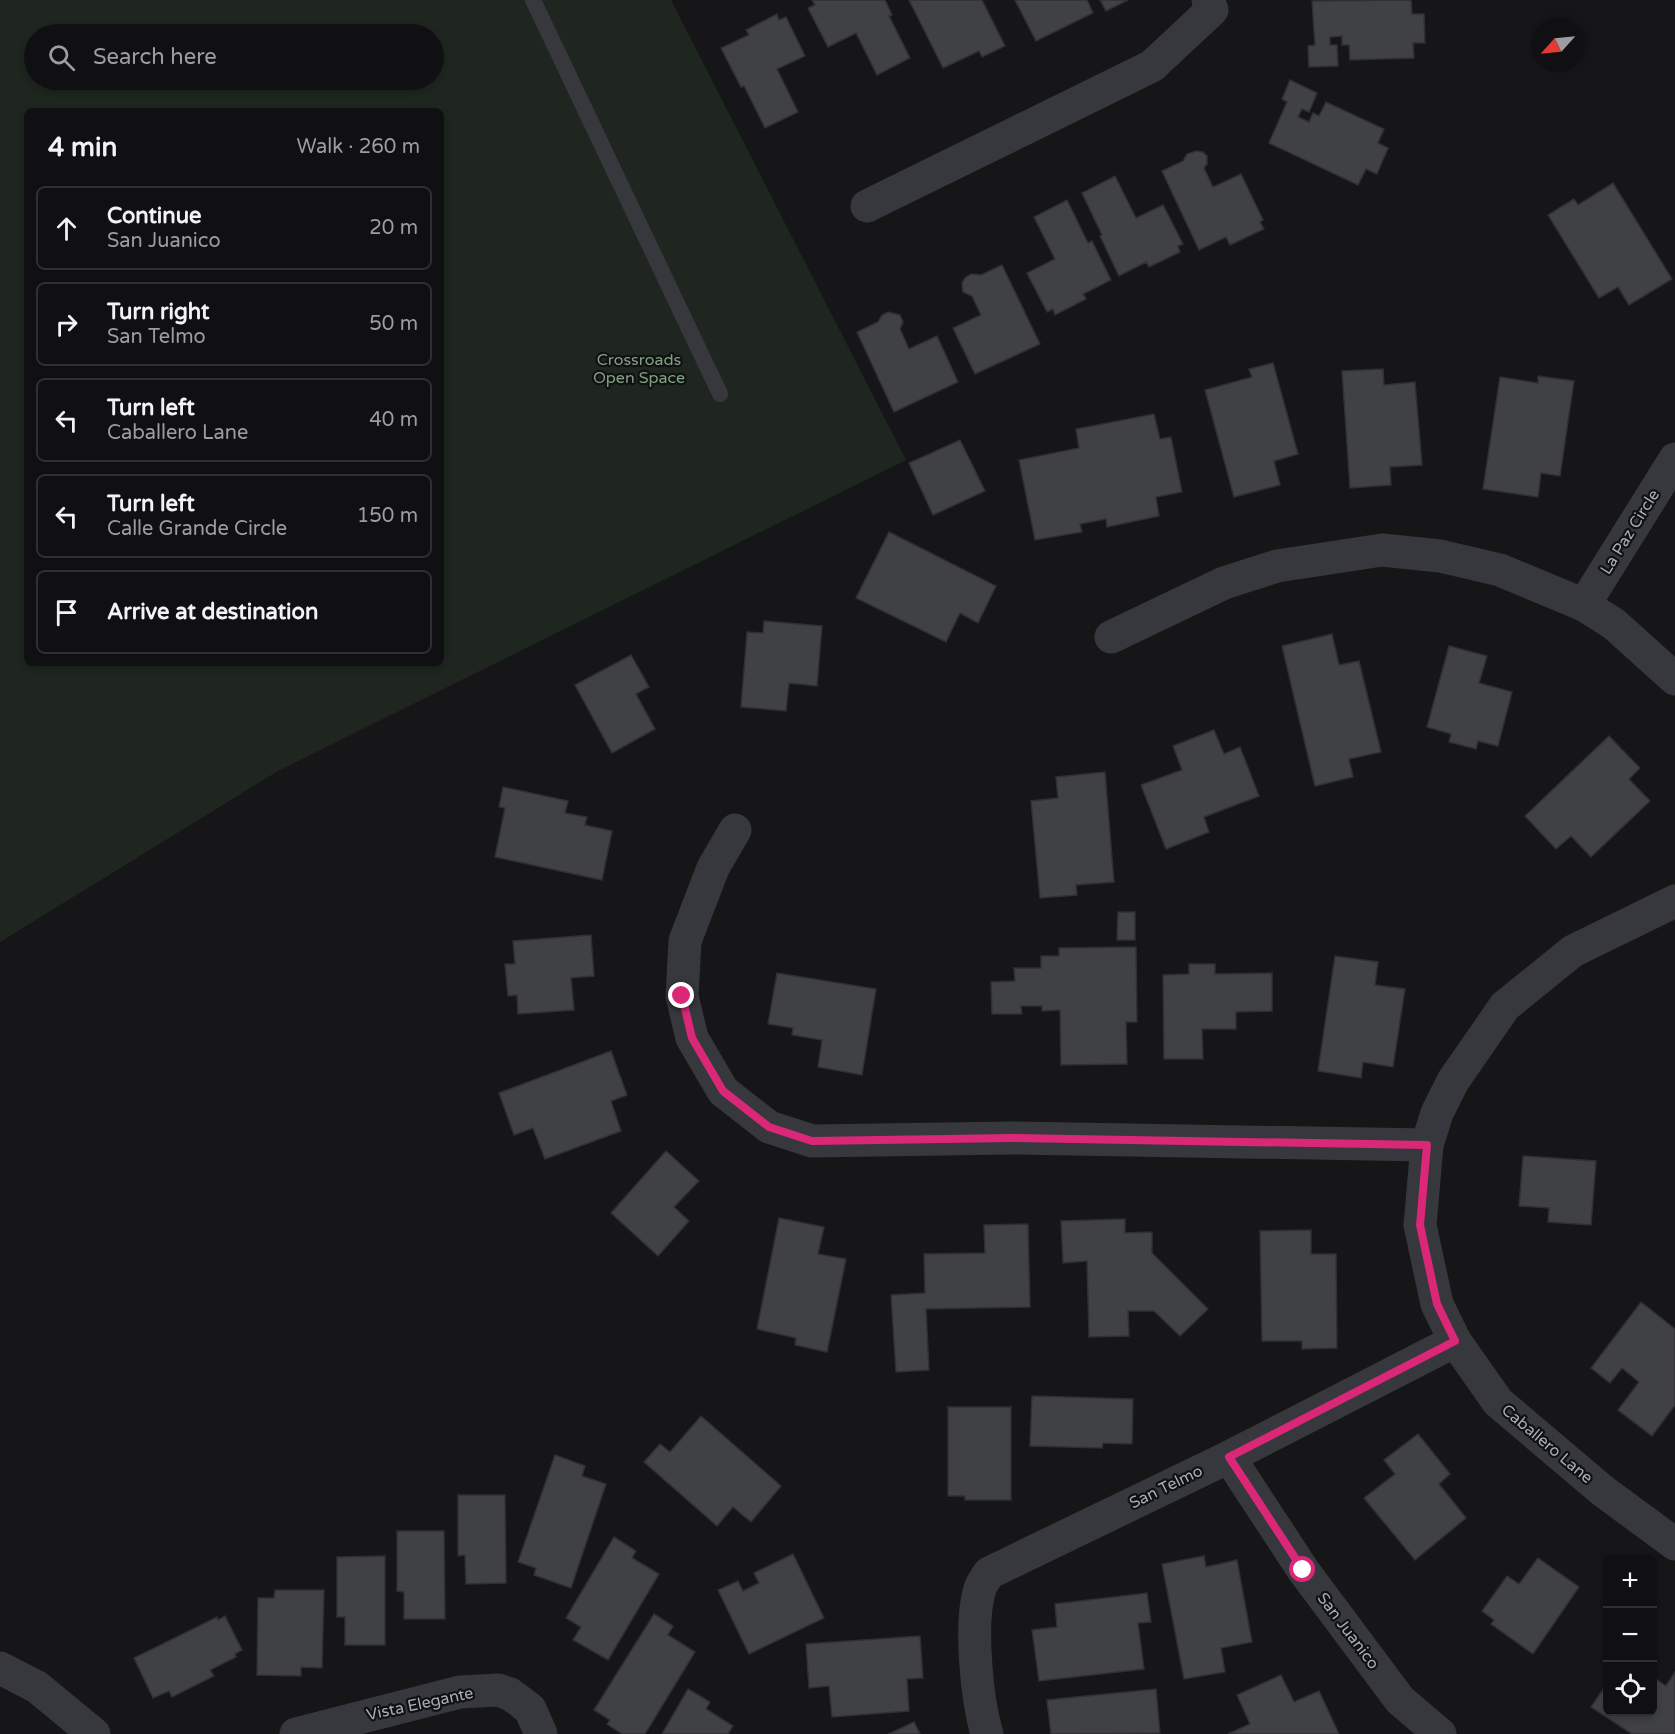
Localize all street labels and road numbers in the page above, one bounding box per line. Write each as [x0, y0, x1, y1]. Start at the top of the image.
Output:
street label: La Paz Circle [1596, 486, 1664, 578]
street label: Caballero Lane [1497, 1400, 1597, 1488]
street label: San Telmo [1126, 1461, 1206, 1513]
street label: San Juanico [1313, 1589, 1383, 1673]
street label: Vista Elegante [365, 1683, 475, 1725]

